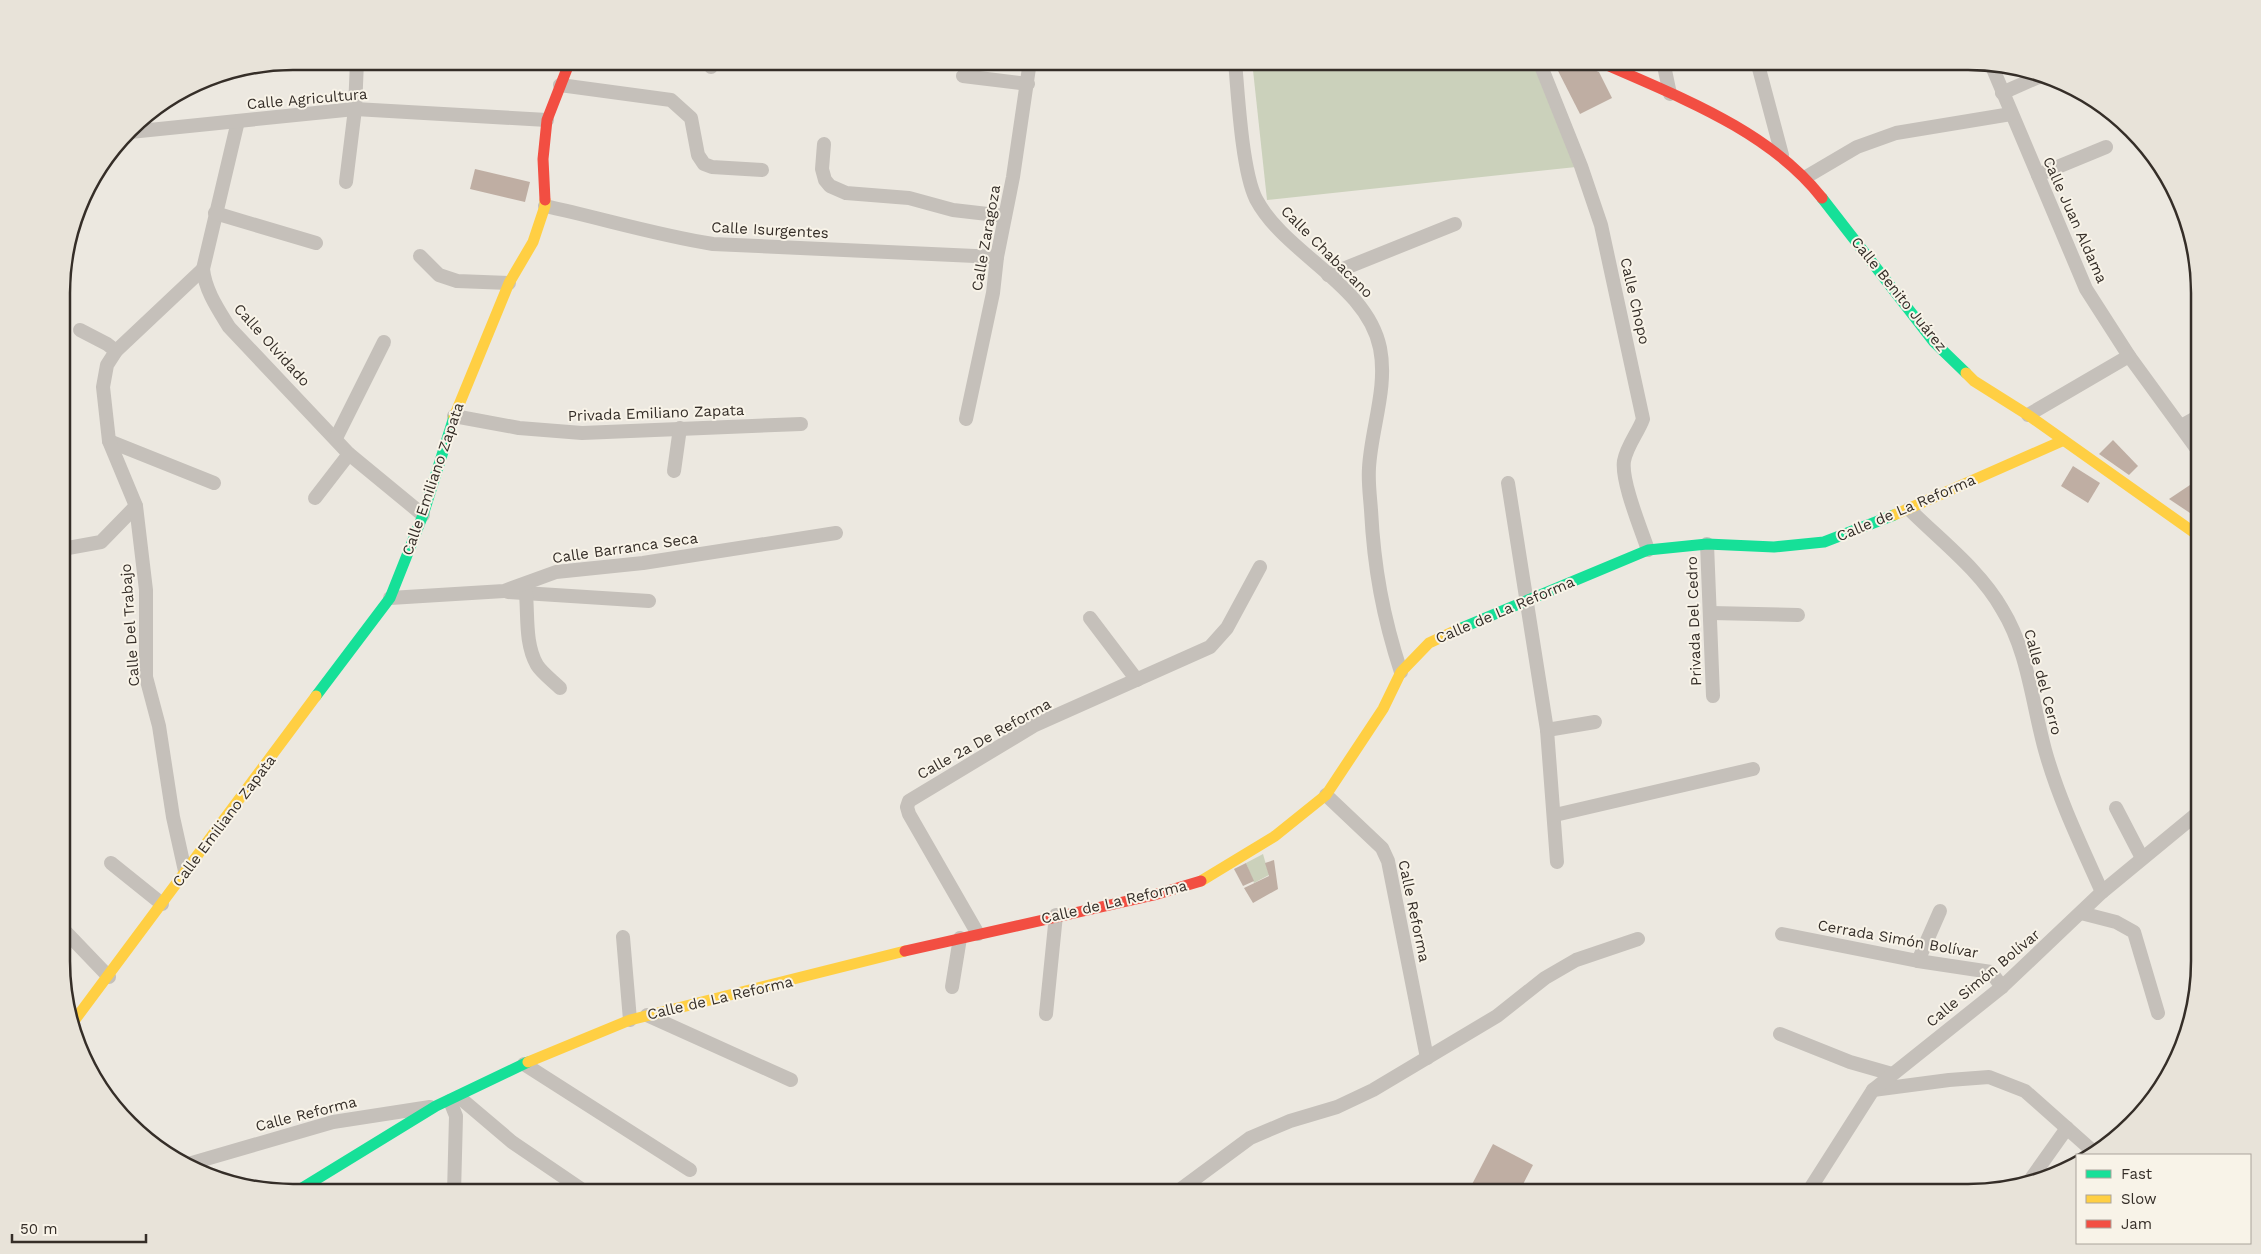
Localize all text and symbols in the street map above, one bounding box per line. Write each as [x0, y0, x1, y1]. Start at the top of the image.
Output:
street label: Calle Agricultura [246, 85, 369, 113]
street label: Calle Juan Aldama [2039, 154, 2111, 286]
street label: Calle Zaragoza [968, 183, 1004, 292]
street label: Calle Chabacano [1277, 202, 1377, 302]
street label: Calle Isurgentes [711, 218, 829, 242]
street label: Calle Benito Juárez [1847, 233, 1951, 355]
street label: Calle Chopo [1616, 256, 1654, 346]
street label: Calle Olvidado [230, 300, 314, 390]
street label: Calle Emiliano Zapata [398, 400, 468, 558]
street label: Privada Emiliano Zapata [567, 401, 745, 425]
street label: Calle de La Reforma [1834, 470, 1979, 545]
street label: Calle Barranca Seca [551, 529, 699, 567]
street label: Privada Del Cedro [1683, 556, 1705, 686]
street label: Calle Del Trabajo [117, 563, 143, 687]
street label: Calle de La Reforma [1433, 572, 1578, 647]
street label: Calle del Cerro [2020, 627, 2066, 737]
street label: Calle 2a De Reforma [914, 694, 1054, 783]
street label: Calle Emiliano Zapata [169, 751, 280, 890]
street label: Calle Reforma [1394, 858, 1434, 964]
street label: Calle de La Reforma [1039, 876, 1189, 928]
street label: Cerrada Simón Bolívar [1816, 916, 1980, 962]
street label: Calle Simón Bolívar [1923, 925, 2043, 1031]
street label: Calle de La Reforma [645, 972, 795, 1024]
street label: Calle Reforma [254, 1093, 359, 1135]
legend [2076, 1154, 2251, 1244]
text: Fast [2121, 1165, 2153, 1183]
text: Slow [2121, 1190, 2157, 1208]
scale bar [12, 1212, 146, 1244]
text: Jam [2121, 1215, 2152, 1233]
text: 50 m [20, 1220, 57, 1238]

